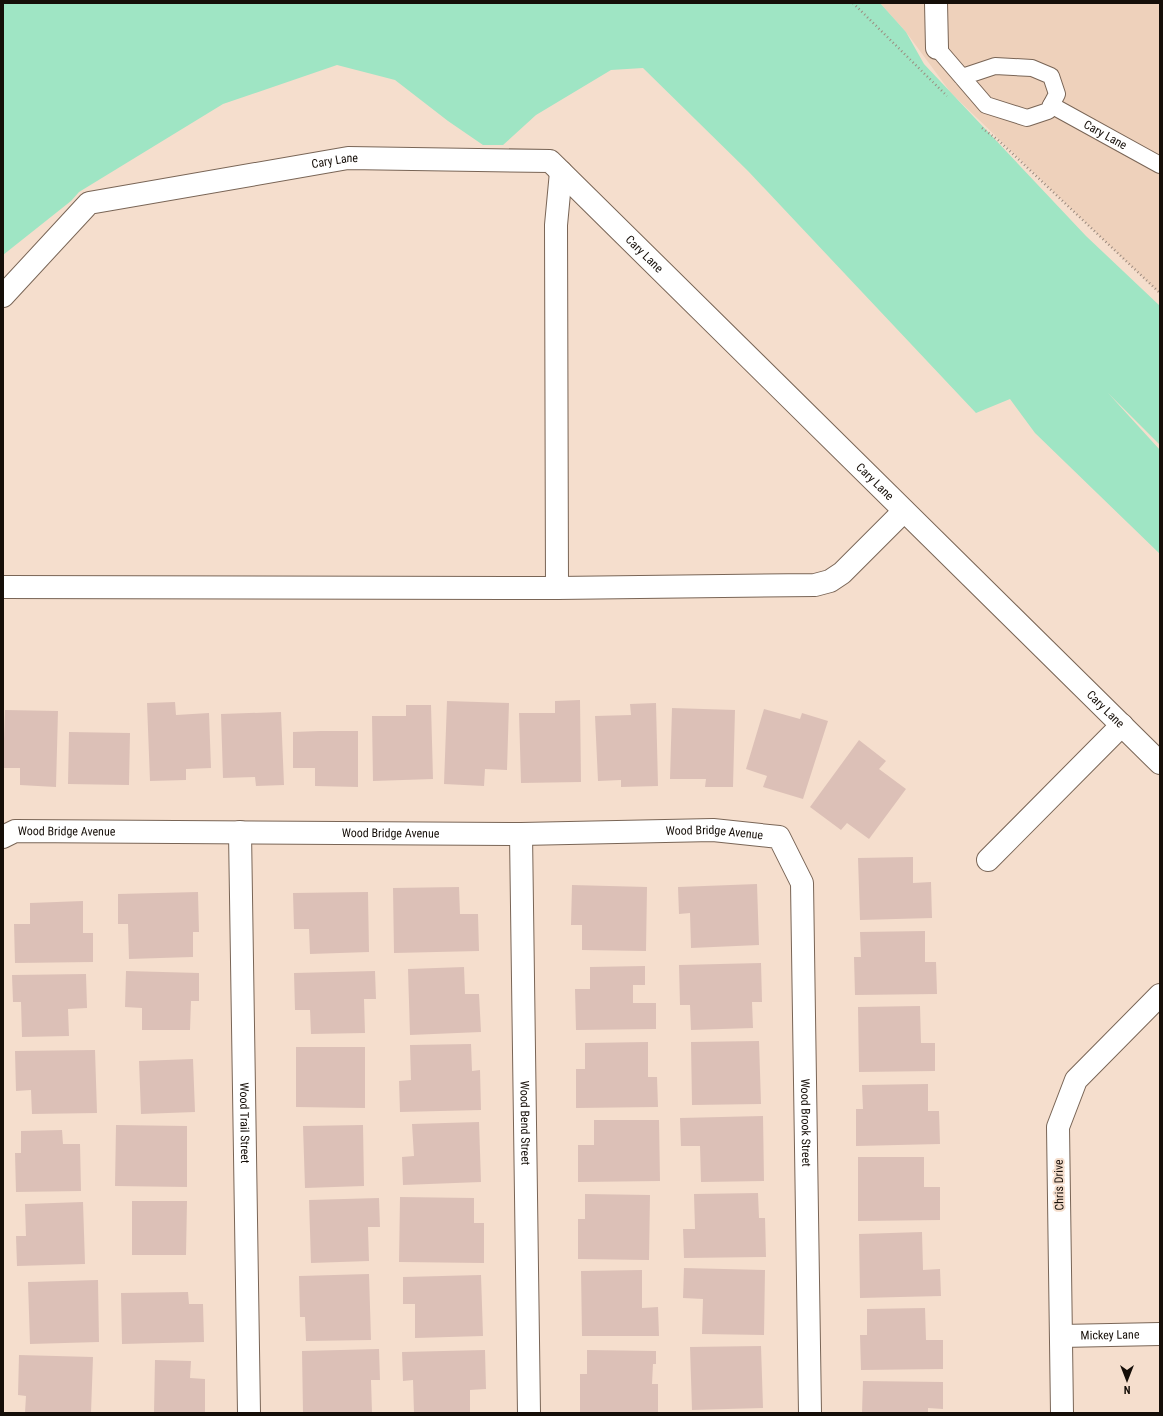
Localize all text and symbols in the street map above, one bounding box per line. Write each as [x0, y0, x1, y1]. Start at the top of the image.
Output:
street label: Cary Lane [1081, 117, 1130, 153]
street label: Cary Lane [310, 151, 358, 171]
street label: Cary Lane [623, 233, 666, 276]
street label: Cary Lane [853, 460, 897, 503]
street label: Cary Lane [1084, 688, 1127, 731]
street label: Wood Bridge Avenue [666, 823, 764, 842]
street label: Wood Bridge Avenue [18, 824, 116, 839]
street label: Wood Bridge Avenue [342, 826, 440, 841]
street label: Wood Brook Street [798, 1078, 813, 1167]
street label: Wood Bend Street [517, 1081, 533, 1166]
street label: Wood Trail Street [237, 1082, 252, 1164]
street label: Chris Drive [1052, 1159, 1066, 1211]
street label: Mickey Lane [1080, 1327, 1140, 1343]
north arrow [1107, 1360, 1147, 1400]
text: N [1123, 1383, 1130, 1396]

